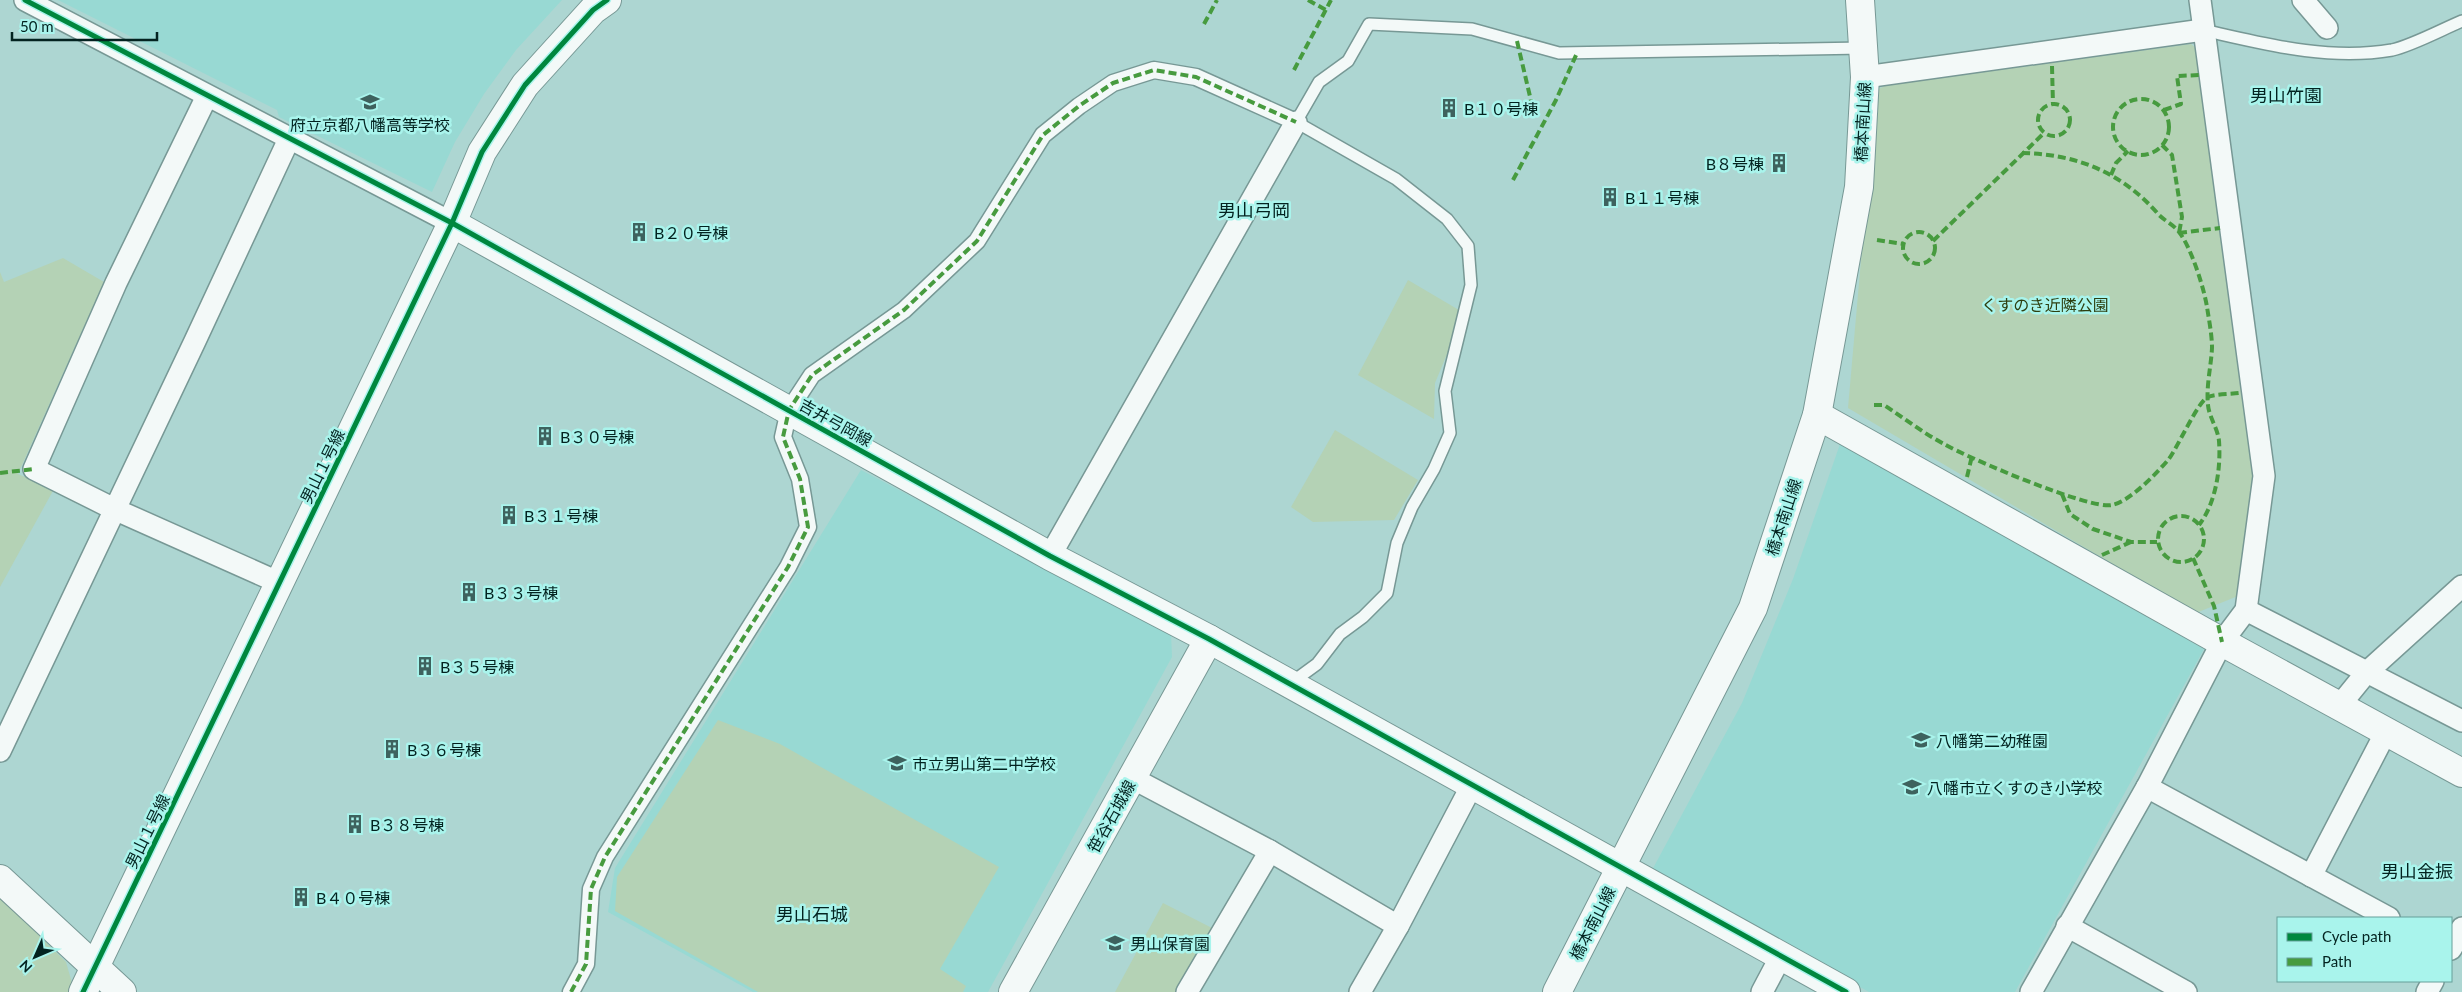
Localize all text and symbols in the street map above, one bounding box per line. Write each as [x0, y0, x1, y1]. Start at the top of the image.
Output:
scale bar [12, 10, 158, 42]
text: 50 m [20, 17, 54, 35]
street label: 橋本南山線 [1850, 82, 1874, 162]
district label: 男山竹園 [2250, 84, 2322, 106]
school or university icon: 府立京都八幡高等学校 [359, 91, 381, 113]
building icon: B１０号棟 [1438, 97, 1460, 119]
place label: B１０号棟 [1464, 99, 1538, 118]
place label: 府立京都八幡高等学校 [290, 115, 450, 134]
building icon: B８号棟 [1768, 152, 1790, 174]
place label: B８号棟 [1706, 154, 1764, 173]
building icon: B１１号棟 [1599, 186, 1621, 208]
place label: B１１号棟 [1625, 188, 1699, 207]
district label: 男山弓岡 [1218, 199, 1290, 221]
building icon: B２０号棟 [628, 221, 650, 243]
place label: B２０号棟 [654, 223, 728, 242]
park label: くすのき近隣公園 [1981, 295, 2109, 314]
street label: 吉井弓岡線 [796, 394, 876, 450]
building icon: B３０号棟 [534, 425, 556, 447]
street label: 男山１号線 [296, 426, 348, 506]
place label: B３０号棟 [560, 427, 634, 446]
street label: 橋本南山線 [1762, 476, 1804, 558]
building icon: B３１号棟 [498, 504, 520, 526]
place label: B３１号棟 [524, 506, 598, 525]
building icon: B３３号棟 [458, 581, 480, 603]
place label: B３３号棟 [484, 583, 558, 602]
building icon: B３５号棟 [414, 655, 436, 677]
place label: B３５号棟 [440, 657, 514, 676]
school or university icon: 八幡第二幼稚園 [1910, 729, 1932, 751]
place label: 八幡第二幼稚園 [1936, 731, 2048, 750]
building icon: B３６号棟 [381, 738, 403, 760]
place label: B３６号棟 [407, 740, 481, 759]
school or university icon: 市立男山第二中学校 [886, 752, 908, 774]
place label: 市立男山第二中学校 [912, 754, 1056, 773]
street label: 笹谷石城線 [1083, 776, 1139, 856]
school or university icon: 八幡市立くすのき小学校 [1901, 776, 1923, 798]
place label: 八幡市立くすのき小学校 [1927, 778, 2103, 797]
street label: 男山１号線 [121, 791, 173, 871]
building icon: B３８号棟 [344, 813, 366, 835]
place label: B３８号棟 [370, 815, 444, 834]
district label: 男山金振 [2381, 860, 2453, 882]
street label: 橋本南山線 [1565, 883, 1619, 963]
building icon: B４０号棟 [290, 886, 312, 908]
place label: B４０号棟 [316, 888, 390, 907]
district label: 男山石城 [776, 903, 848, 925]
legend [2277, 917, 2452, 982]
text: Cycle path [2322, 927, 2391, 945]
north arrow [10, 932, 60, 982]
school or university icon: 男山保育園 [1104, 932, 1126, 954]
place label: 男山保育園 [1130, 934, 1210, 953]
text: Path [2322, 952, 2352, 970]
text: N [16, 957, 35, 976]

